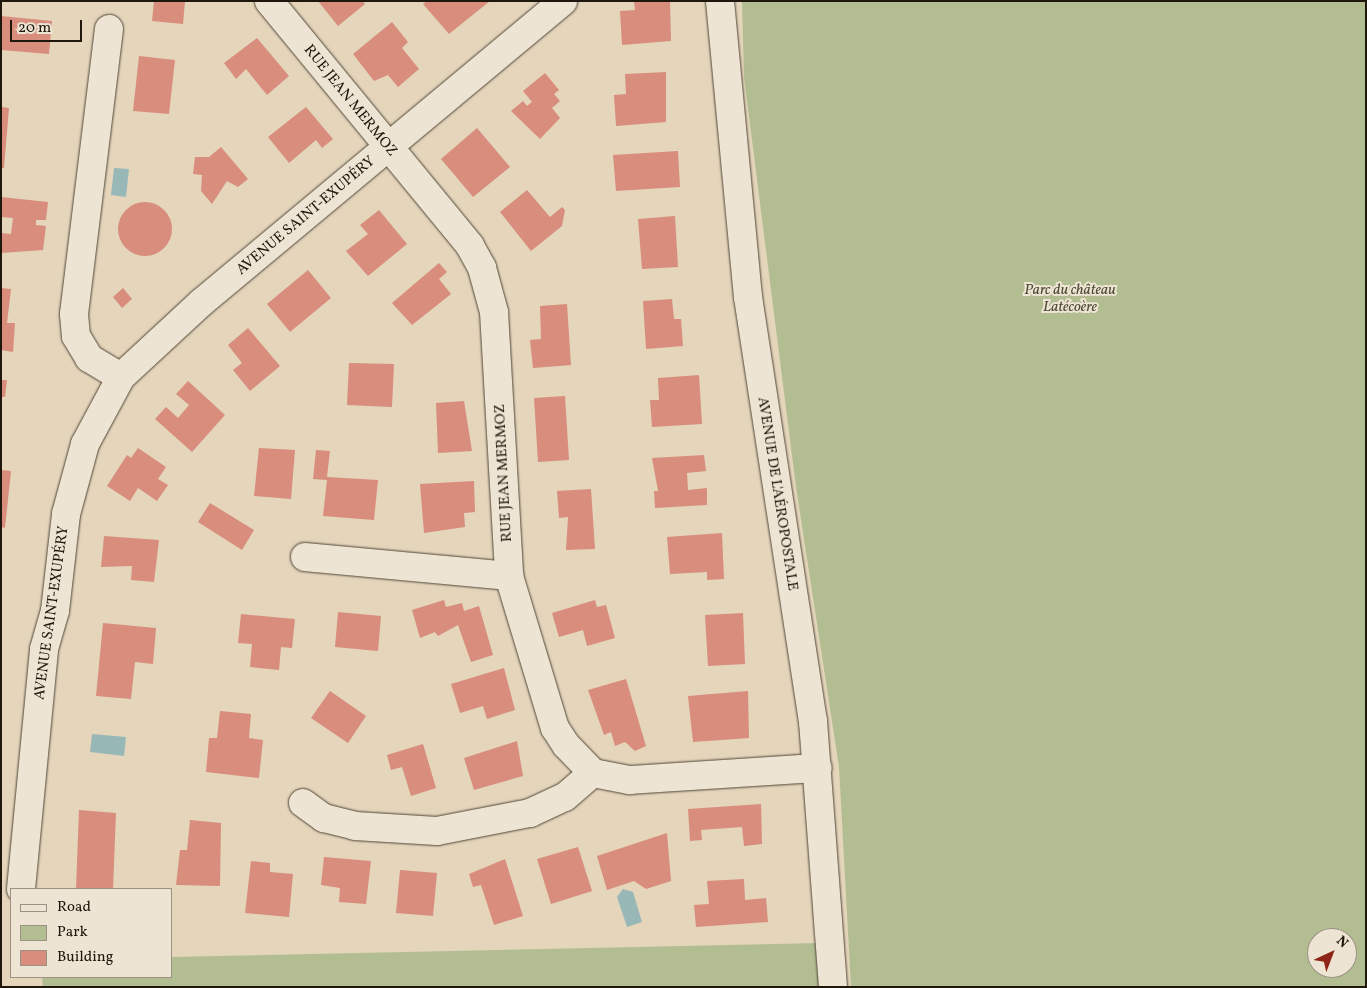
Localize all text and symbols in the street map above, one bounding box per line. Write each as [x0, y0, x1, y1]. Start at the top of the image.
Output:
scale bar [12, 10, 85, 42]
text: 20 m [18, 18, 51, 39]
street label: RUE JEAN MERMOZ [299, 42, 401, 160]
street label: AVENUE SAINT-EXUPÉRY [233, 153, 379, 279]
park label: Parc du château Latécoère [1024, 281, 1116, 316]
street label: AVENUE DE L'AÉROPOSTALE [753, 396, 801, 592]
street label: RUE JEAN MERMOZ [491, 403, 517, 543]
street label: AVENUE SAINT-EXUPÉRY [31, 525, 73, 701]
legend [10, 888, 172, 978]
text: Road [57, 897, 91, 918]
text: Park [57, 922, 88, 943]
north arrow [1307, 928, 1357, 978]
text: N [1332, 932, 1352, 953]
text: Building [57, 947, 113, 968]

